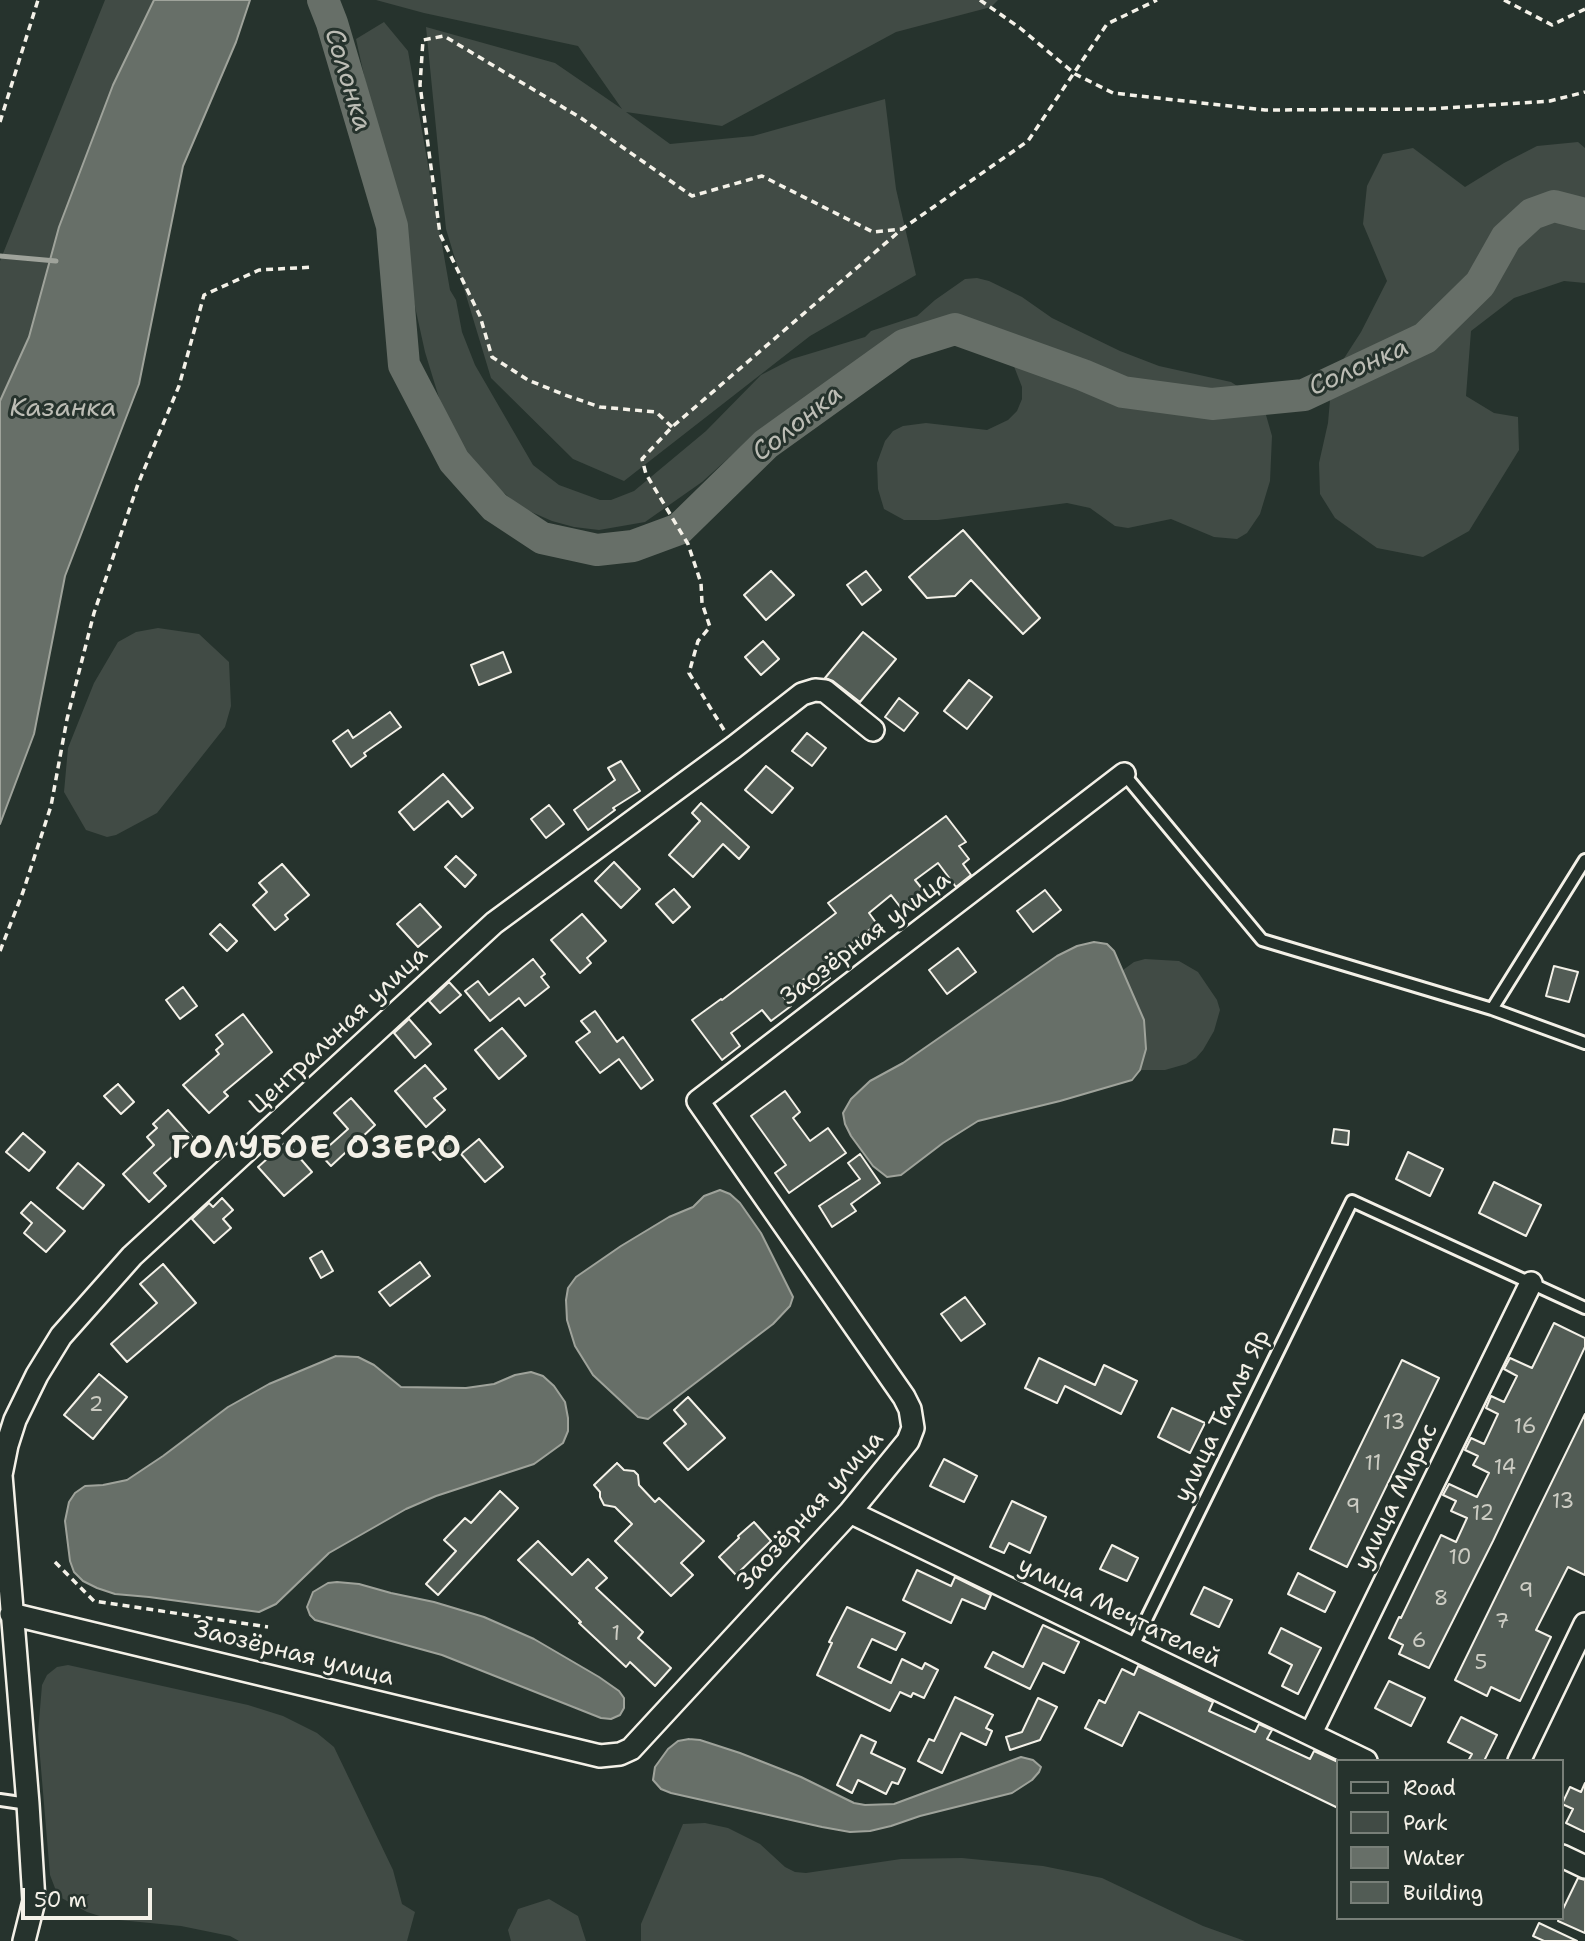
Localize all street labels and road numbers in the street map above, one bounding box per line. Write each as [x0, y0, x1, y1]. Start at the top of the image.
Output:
street label: Заозёрная улица [776, 866, 956, 1012]
street label: Центральная улица [244, 941, 434, 1121]
street label: улица Таллы Яр [1169, 1325, 1277, 1507]
street label: улица Мирас [1349, 1419, 1445, 1575]
street label: Заозёрная улица [732, 1425, 890, 1597]
street label: улица Мечтателей [1013, 1551, 1225, 1675]
street label: Заозёрная улица [191, 1615, 397, 1693]

